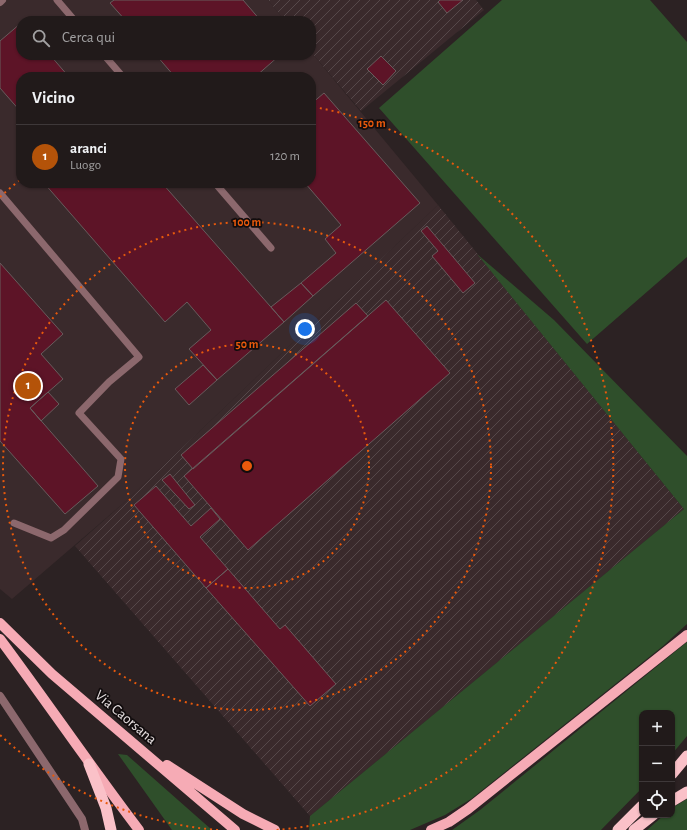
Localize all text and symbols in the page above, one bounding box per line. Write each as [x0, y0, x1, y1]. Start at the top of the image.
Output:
search box [16, 16, 316, 60]
icon: search [30, 27, 52, 49]
text: Cerca qui [62, 30, 115, 45]
text: Vicino [32, 89, 75, 106]
text: 150 m [358, 117, 386, 129]
text: aranci [70, 141, 107, 156]
text: 1 [43, 150, 47, 163]
text: 120 m [270, 150, 300, 163]
text: Luogo [70, 159, 101, 172]
text: 100 m [233, 216, 261, 228]
your location [295, 319, 315, 339]
text: 50 m [236, 338, 259, 350]
pin: 1 [15, 371, 41, 401]
centre of rings [240, 459, 254, 473]
street label: Via Caorsana [92, 687, 159, 747]
map controls [639, 710, 675, 818]
button: + [639, 710, 675, 746]
button: − [639, 746, 675, 782]
button: locate [639, 782, 675, 818]

